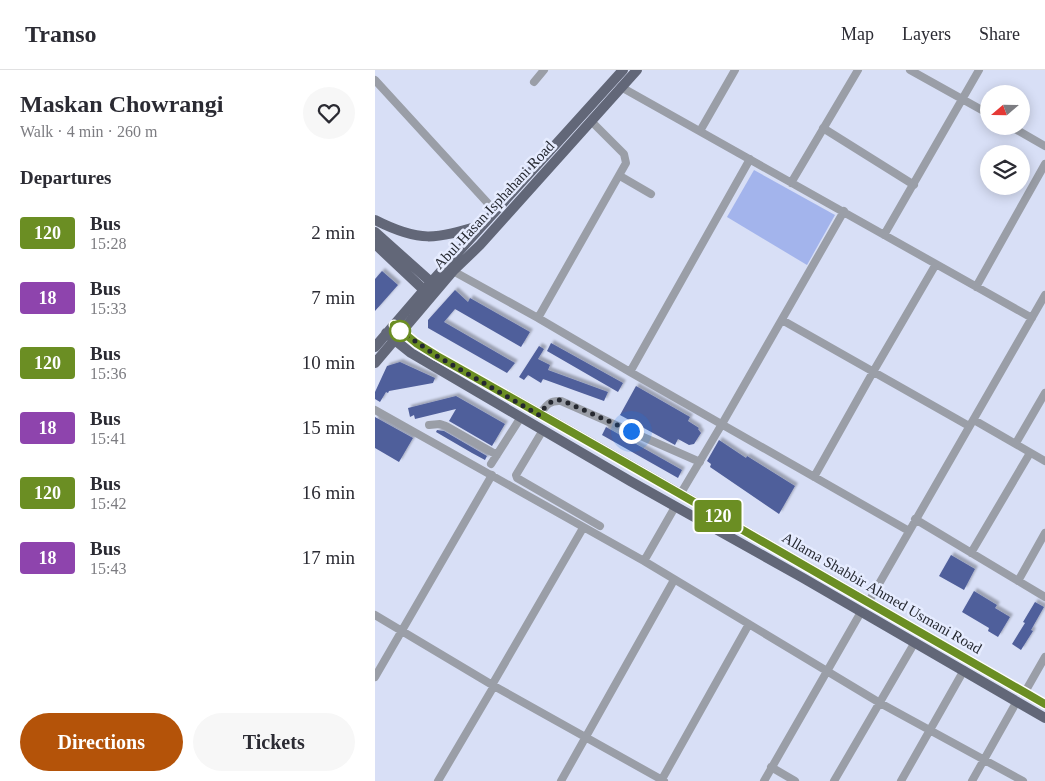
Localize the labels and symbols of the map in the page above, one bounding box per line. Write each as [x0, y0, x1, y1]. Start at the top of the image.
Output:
north arrow [980, 85, 1030, 135]
street label: Abul Hasan Isphahani Road [431, 137, 558, 272]
unlabelled marker [389, 320, 411, 342]
your location [619, 419, 644, 444]
line badge: 120 [689, 500, 747, 532]
street label: Allama Shabbir Ahmed Usmani Road [780, 529, 985, 657]

